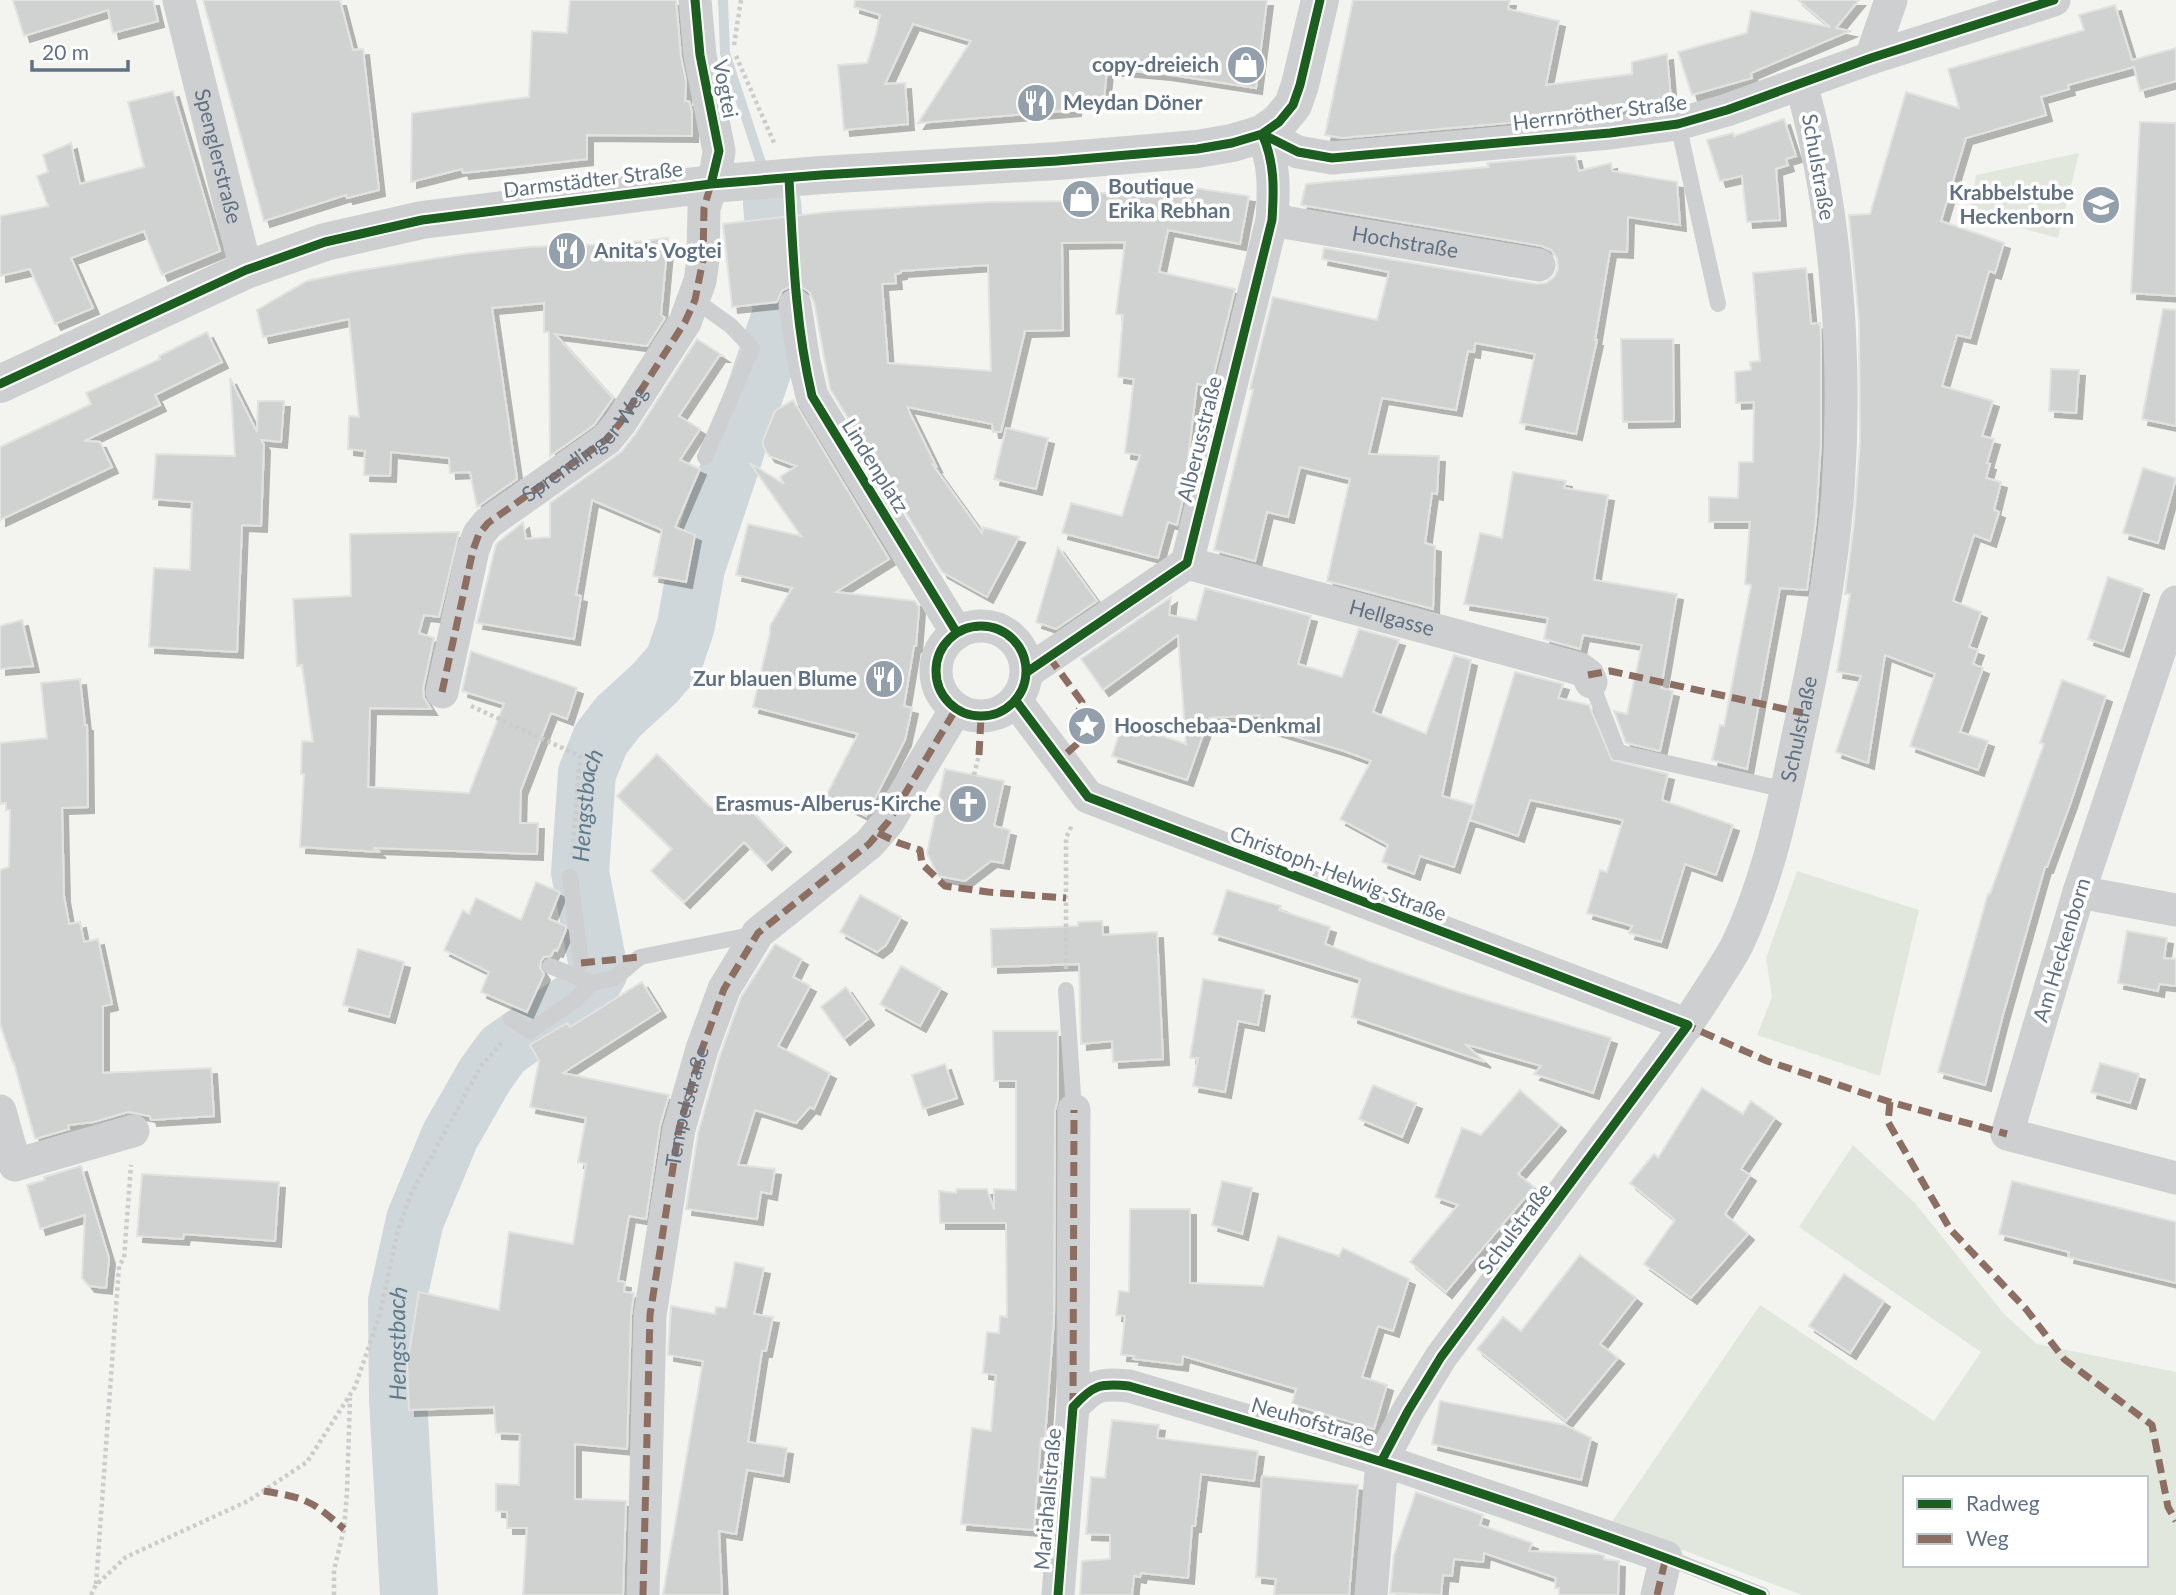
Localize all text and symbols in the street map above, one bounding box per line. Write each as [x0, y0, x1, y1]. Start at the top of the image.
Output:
scale bar [32, 28, 128, 72]
text: 20 m [42, 39, 89, 64]
shop icon: copy-dreieich [1225, 44, 1267, 86]
place label: copy-dreieich [1092, 51, 1219, 76]
street label: Vogtei [709, 57, 744, 120]
restaurant icon: Meydan Döner [1015, 82, 1057, 124]
street label: Spenglerstraße [190, 86, 248, 226]
street label: Herrnröther Straße [1511, 88, 1688, 135]
place label: Meydan Döner [1063, 89, 1203, 114]
street label: Schulstraße [1798, 112, 1841, 222]
street label: Darmstädter Straße [502, 155, 684, 202]
place label: Boutique Erika Rebhan [1108, 173, 1230, 222]
shop icon: Boutique Erika Rebhan [1060, 178, 1102, 220]
place label: Krabbelstube Heckenborn [1949, 179, 2074, 228]
school or university icon: Krabbelstube Heckenborn [2080, 184, 2122, 226]
street label: Hochstraße [1350, 220, 1460, 262]
restaurant icon: Anita's Vogtei [546, 230, 588, 272]
place label: Anita's Vogtei [593, 237, 722, 262]
street label: Alberusstraße [1171, 373, 1226, 504]
street label: Sprendlinger Weg [516, 380, 652, 506]
street label: Lindenplatz [838, 414, 915, 517]
street label: Hellgasse [1347, 593, 1438, 640]
restaurant icon: Zur blauen Blume [863, 658, 905, 700]
place label: Zur blauen Blume [693, 665, 857, 690]
street label: Schulstraße [1775, 674, 1821, 784]
place icon: Hooschebaa-Denkmal [1066, 705, 1108, 747]
place label: Hooschebaa-Denkmal [1114, 712, 1321, 737]
water label: Hengstbach [566, 744, 609, 863]
church icon: Erasmus-Alberus-Kirche [947, 783, 989, 825]
place label: Erasmus-Alberus-Kirche [715, 790, 941, 815]
street label: Christoph-Helwig-Straße [1227, 820, 1450, 925]
street label: Am Heckenborn [2027, 874, 2094, 1025]
street label: Tempelstraße [659, 1043, 713, 1169]
street label: Schulstraße [1471, 1178, 1556, 1279]
water label: Hengstbach [382, 1283, 413, 1401]
street label: Neuhofstraße [1249, 1391, 1378, 1450]
street label: Mariahallstraße [1028, 1427, 1065, 1571]
legend [1903, 1476, 2148, 1567]
text: Radweg [1966, 1490, 2040, 1515]
text: Weg [1966, 1525, 2009, 1550]

